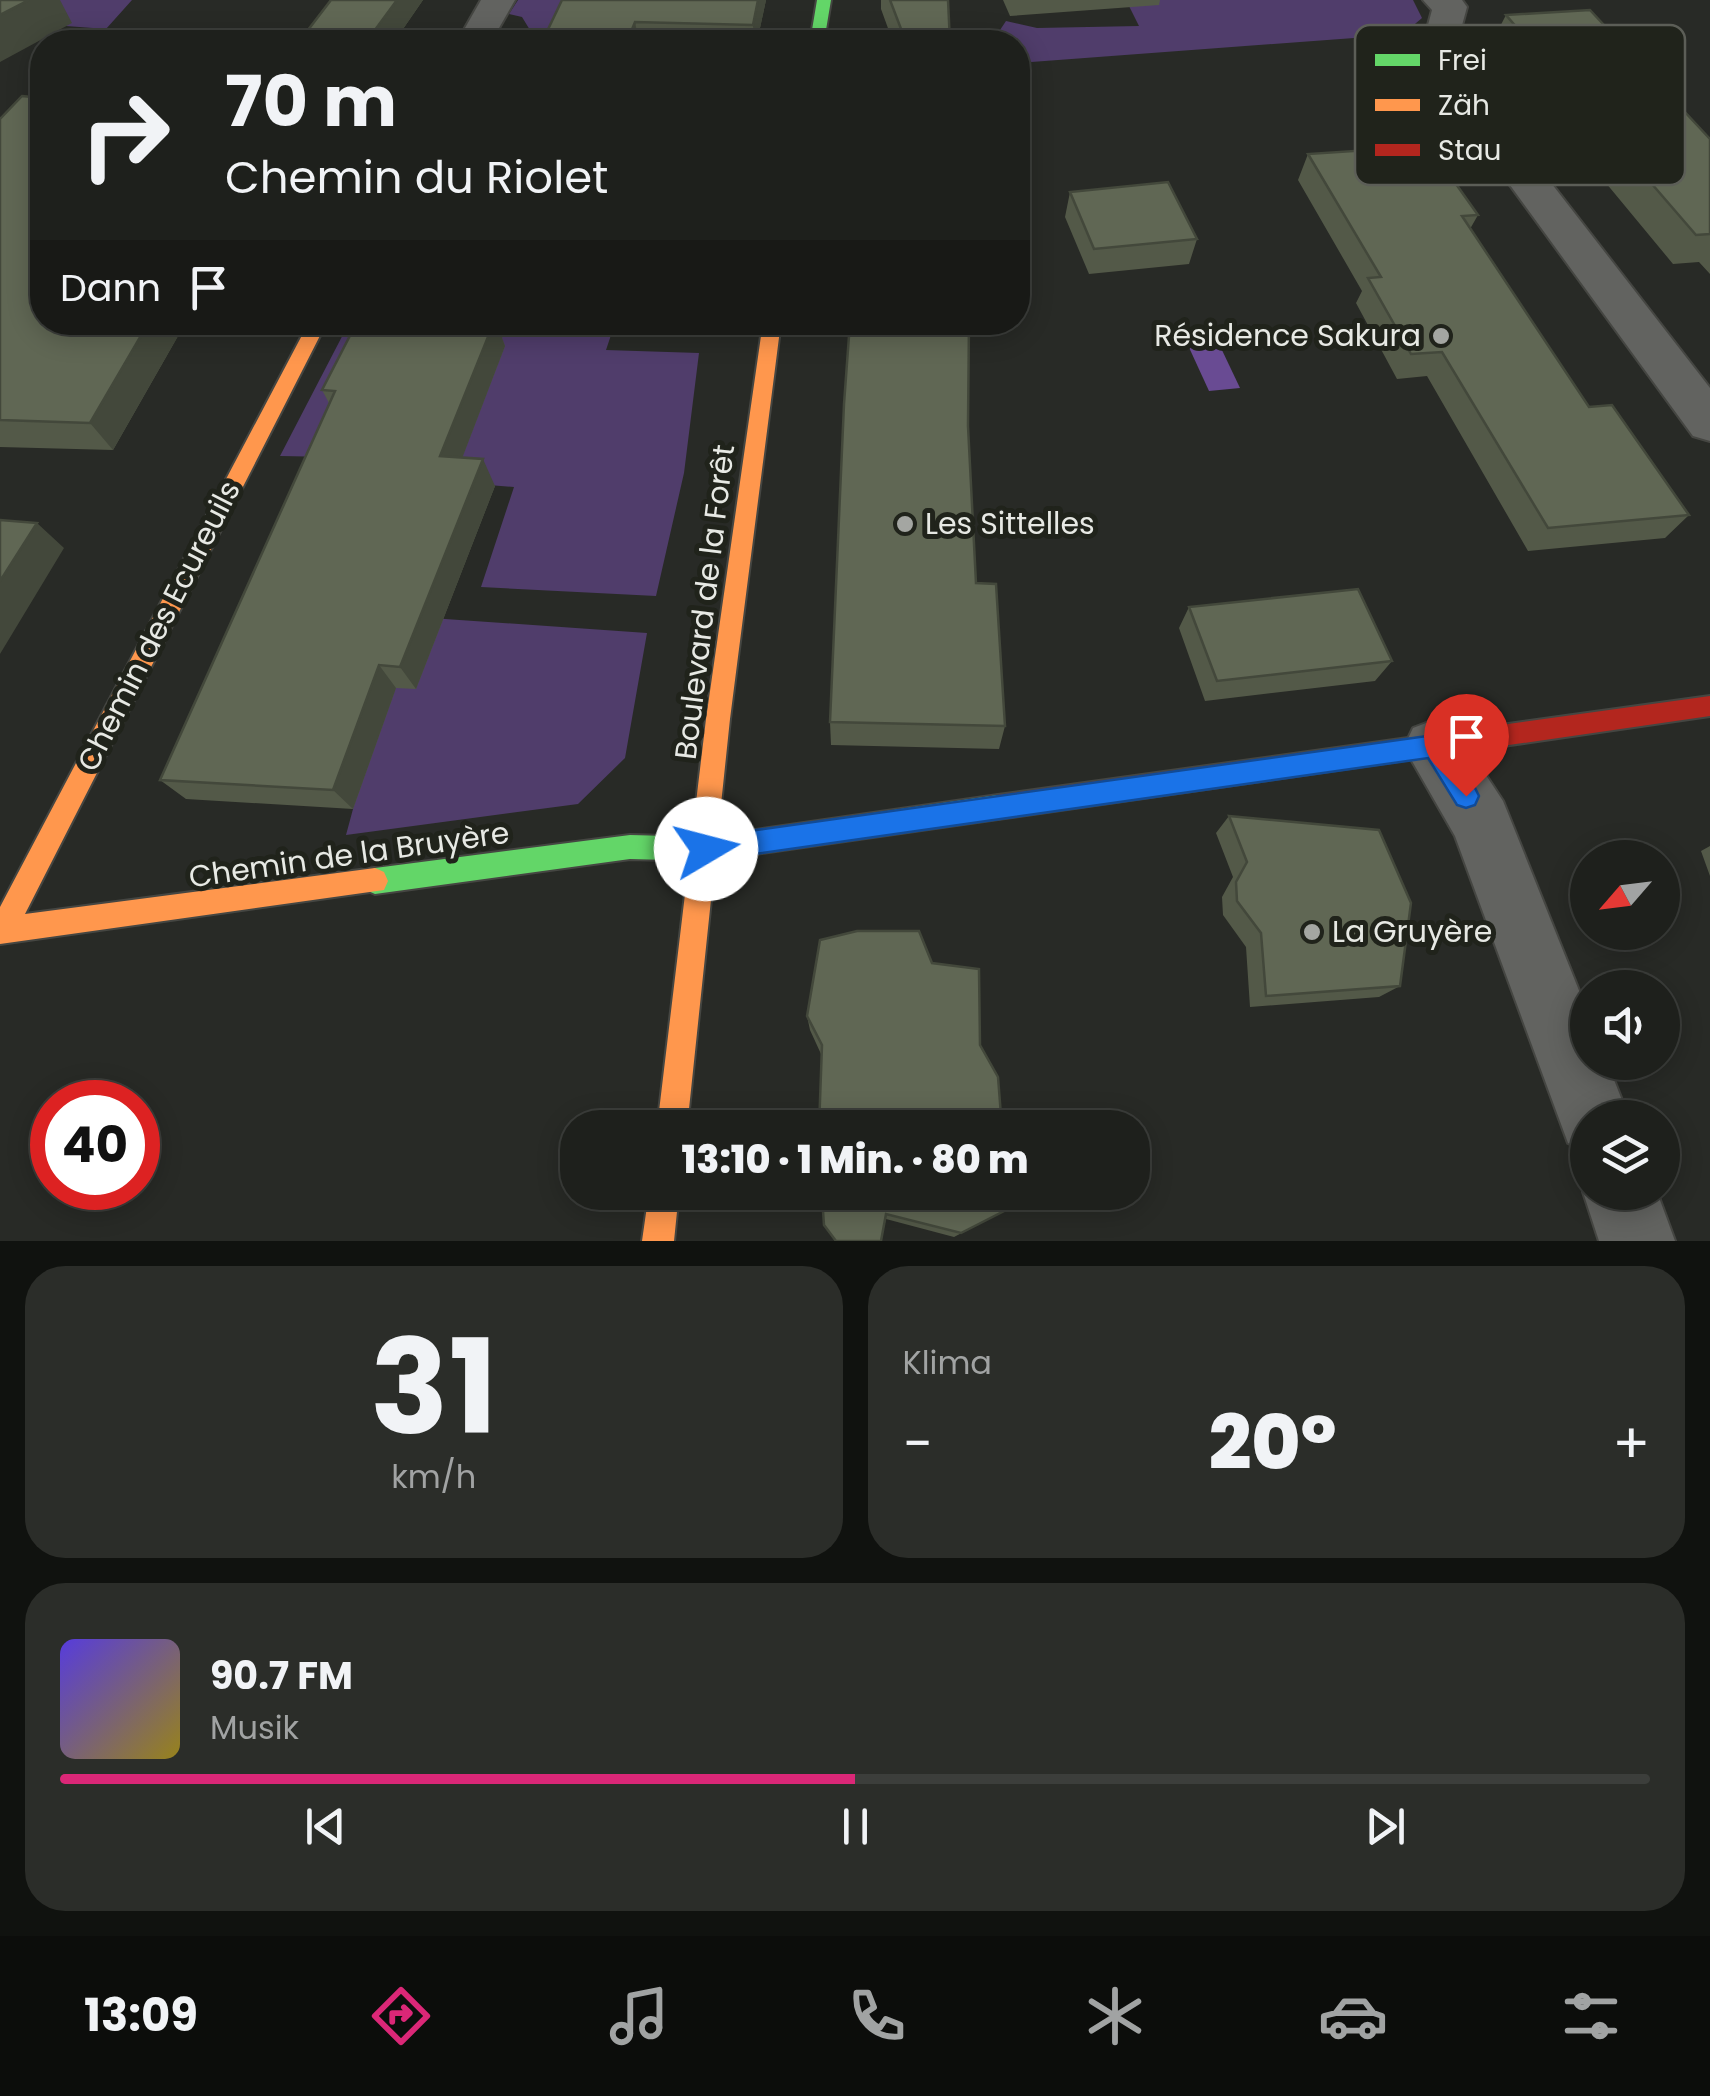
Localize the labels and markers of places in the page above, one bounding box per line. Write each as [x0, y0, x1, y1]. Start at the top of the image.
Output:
place label: Résidence Sakura [1154, 314, 1421, 357]
marker: Résidence Sakura [1430, 325, 1452, 347]
place label: Les Sittelles [925, 502, 1095, 545]
marker: Les Sittelles [894, 513, 916, 535]
pin [1424, 694, 1509, 797]
place label: La Gruyère [1332, 910, 1492, 953]
marker: La Gruyère [1301, 921, 1323, 943]

